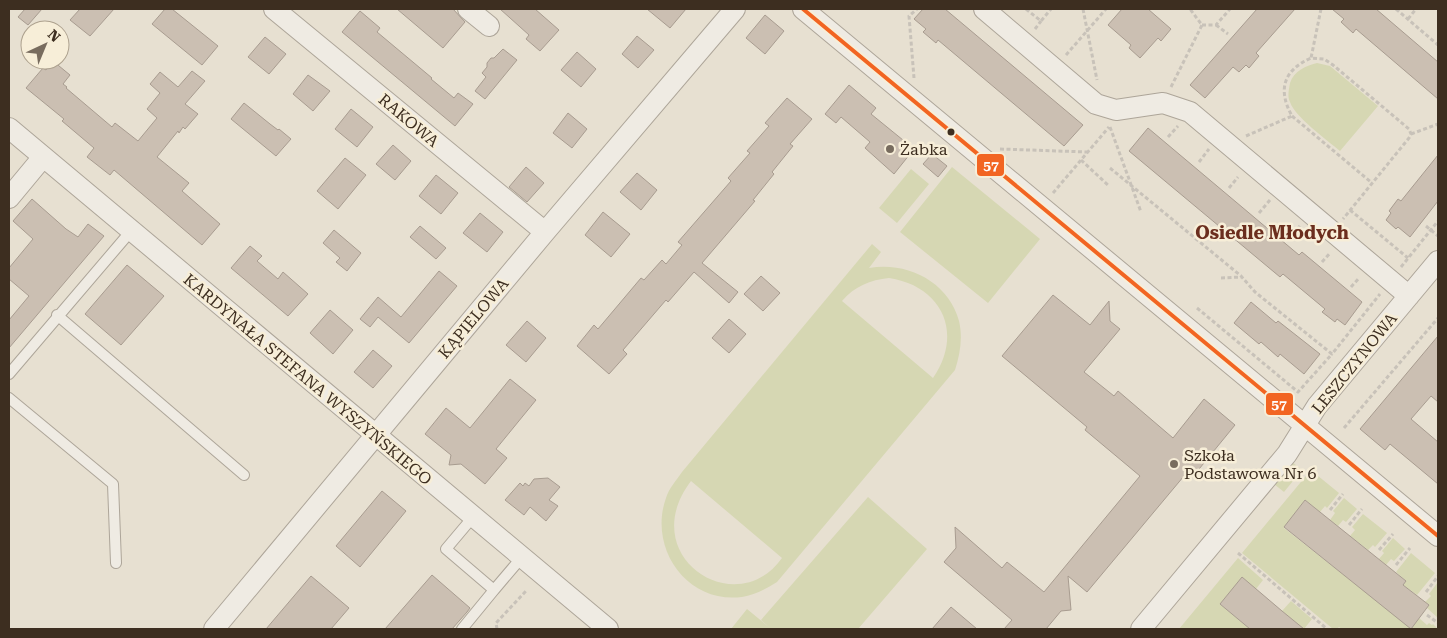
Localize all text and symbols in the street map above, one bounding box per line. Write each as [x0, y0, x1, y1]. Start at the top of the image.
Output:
north arrow [20, 20, 70, 70]
text: N [45, 26, 64, 45]
street label: RAKOWA [375, 90, 443, 152]
unlabelled marker [946, 127, 956, 137]
place label: Żabka [900, 140, 948, 159]
marker: Żabka [884, 143, 896, 155]
line badge: 57 [976, 153, 1005, 177]
text: 57 [983, 157, 999, 173]
district label: Osiedle Młodych [1195, 222, 1349, 243]
street label: KARDYNAŁA STEFANA WYSZYŃSKIEGO [180, 270, 436, 489]
street label: KĄPIELOWA [434, 274, 513, 362]
street label: LESZCZYNOWA [1308, 308, 1401, 418]
line badge: 57 [1265, 392, 1294, 416]
text: 57 [1271, 396, 1287, 412]
place label: Szkoła Podstawowa Nr 6 [1184, 446, 1316, 483]
marker: Szkoła Podstawowa Nr 6 [1168, 458, 1180, 470]

